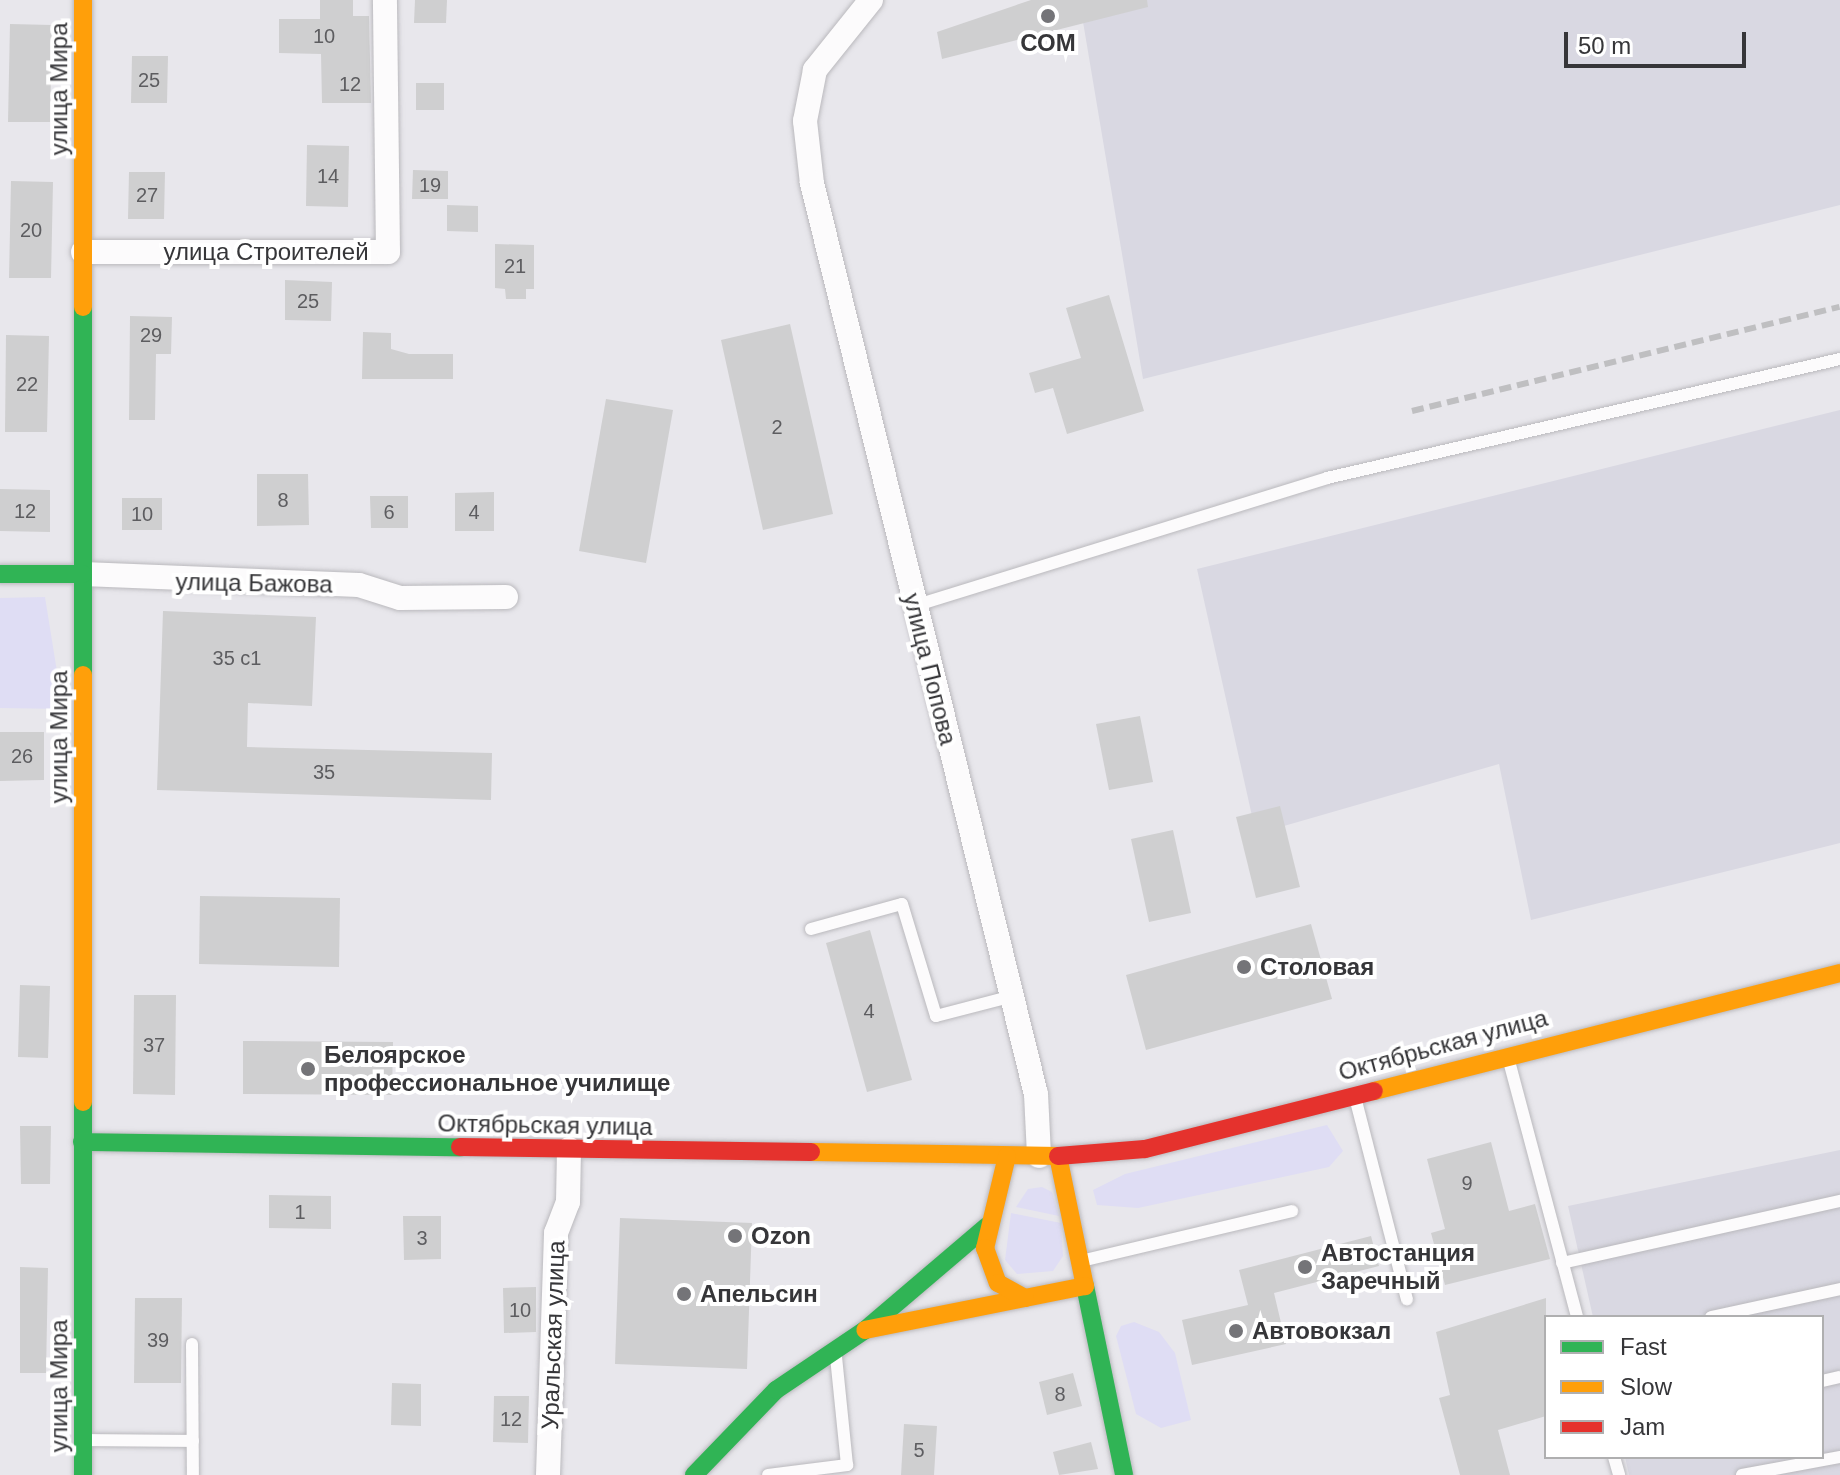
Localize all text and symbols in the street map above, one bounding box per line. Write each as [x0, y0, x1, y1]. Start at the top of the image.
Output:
marker: СОМ [1039, 7, 1057, 25]
scale bar [1568, 16, 1750, 66]
street label: улица Мира [45, 23, 73, 155]
house number: 10 [313, 24, 335, 48]
place label: СОМ [1020, 29, 1076, 57]
text: 50 m [1578, 32, 1631, 59]
house number: 25 [138, 68, 160, 92]
house number: 12 [339, 72, 361, 96]
house number: 14 [317, 164, 339, 188]
house number: 19 [419, 173, 441, 197]
house number: 27 [136, 183, 158, 207]
house number: 20 [20, 218, 42, 242]
street label: улица Строителей [163, 238, 369, 266]
house number: 21 [504, 254, 526, 278]
house number: 25 [297, 289, 319, 313]
house number: 29 [140, 323, 162, 347]
house number: 22 [16, 372, 38, 396]
house number: 2 [771, 415, 783, 439]
house number: 8 [277, 488, 289, 512]
house number: 12 [14, 499, 36, 523]
house number: 6 [383, 500, 395, 524]
house number: 4 [468, 500, 480, 524]
house number: 10 [131, 502, 153, 526]
street label: улица Бажова [175, 567, 333, 599]
street label: улица Попова [897, 590, 963, 748]
house number: 35 с1 [213, 646, 261, 670]
street label: улица Мира [45, 671, 73, 803]
house number: 26 [11, 744, 33, 768]
house number: 35 [313, 760, 335, 784]
place label: Столовая [1260, 953, 1374, 981]
marker: Столовая [1235, 958, 1253, 976]
house number: 4 [863, 999, 875, 1023]
street label: Октябрьская улица [1335, 1003, 1551, 1087]
house number: 37 [143, 1033, 165, 1057]
place label: Белоярское профессиональное училище [324, 1041, 670, 1097]
marker: Белоярское профессиональное училище [299, 1060, 317, 1078]
street label: Октябрьская улица [437, 1109, 653, 1141]
house number: 9 [1461, 1171, 1473, 1195]
house number: 1 [294, 1200, 306, 1224]
place label: Ozon [751, 1222, 811, 1250]
house number: 3 [416, 1226, 428, 1250]
marker: Ozon [726, 1227, 744, 1245]
place label: Автостанция Заречный [1321, 1239, 1475, 1295]
street label: Уральская улица [535, 1240, 571, 1430]
marker: Автостанция Заречный [1296, 1258, 1314, 1276]
place label: Апельсин [700, 1280, 818, 1308]
marker: Апельсин [675, 1285, 693, 1303]
house number: 10 [509, 1298, 531, 1322]
legend [1544, 1315, 1824, 1459]
place label: Автовокзал [1252, 1317, 1391, 1345]
street label: улица Мира [45, 1320, 73, 1452]
marker: Автовокзал [1227, 1322, 1245, 1340]
house number: 39 [147, 1328, 169, 1352]
text: Fast [1620, 1333, 1667, 1360]
text: Slow [1620, 1373, 1672, 1400]
house number: 8 [1054, 1382, 1066, 1406]
house number: 12 [500, 1407, 522, 1431]
text: Jam [1620, 1413, 1665, 1440]
house number: 5 [913, 1438, 925, 1462]

